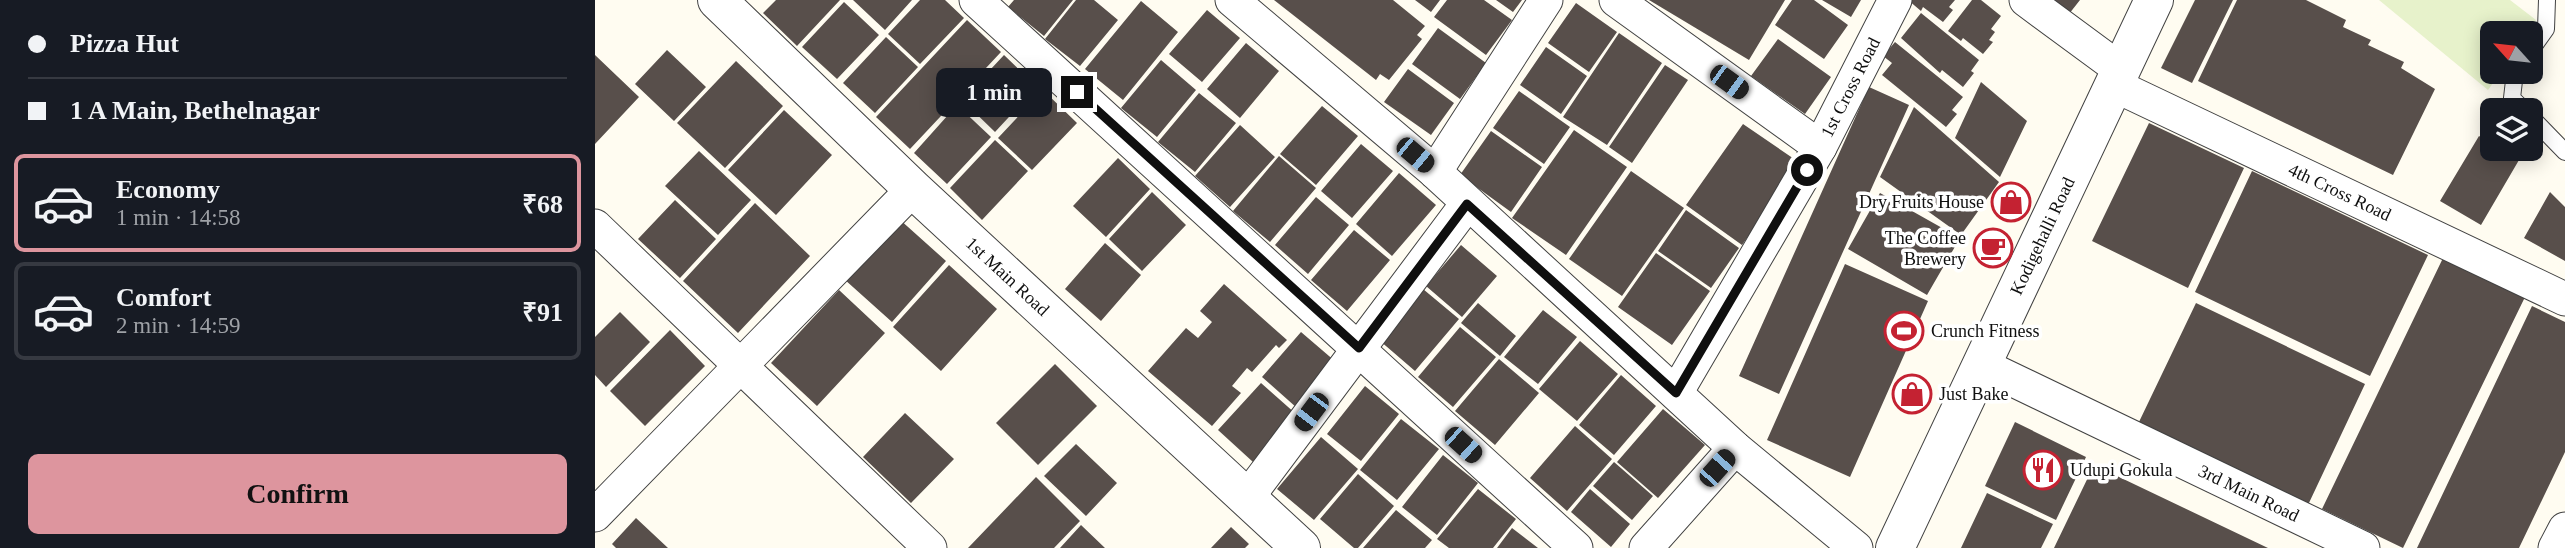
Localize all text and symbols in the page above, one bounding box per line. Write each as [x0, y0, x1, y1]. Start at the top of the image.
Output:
north arrow [2480, 21, 2543, 84]
map controls [2480, 21, 2543, 161]
text: Pizza Hut [70, 29, 179, 58]
street label: 1st Cross Road [1817, 34, 1884, 140]
car [1706, 61, 1753, 103]
callout: 1 min [937, 68, 1053, 116]
route end [1061, 76, 1093, 108]
text: 1 min [966, 80, 1022, 105]
text: 1 A Main, Bethelnagar [70, 96, 320, 125]
button: layers [2480, 98, 2543, 161]
car [1393, 133, 1438, 177]
route start [1791, 154, 1823, 186]
street label: 4th Cross Road [2285, 159, 2394, 225]
icon: car [32, 172, 95, 235]
street label: Kodigehalli Road [2006, 174, 2079, 298]
text: Economy [116, 175, 220, 204]
shop icon: Dry Fruits House [1990, 181, 2032, 223]
text: ₹68 [522, 190, 563, 219]
place label: Dry Fruits House [1859, 192, 1984, 212]
text: 1 min · 14:58 [116, 205, 241, 230]
cafe icon: The Coffee Brewery [1972, 227, 2014, 269]
place label: The Coffee Brewery [1885, 228, 1966, 269]
street label: 1st Main Road [962, 233, 1053, 320]
icon: car [32, 280, 95, 343]
text: Comfort [116, 283, 211, 312]
text: ₹91 [522, 298, 563, 327]
sports icon: Crunch Fitness [1883, 310, 1925, 352]
text: 2 min · 14:59 [116, 313, 241, 338]
place label: Crunch Fitness [1931, 321, 2040, 341]
shop icon: Just Bake [1891, 373, 1933, 415]
place label: Just Bake [1939, 384, 2009, 404]
car [1290, 389, 1333, 435]
car [1441, 423, 1486, 467]
car [1696, 445, 1739, 491]
restaurant icon: Udupi Gokula [2022, 449, 2064, 491]
button: Confirm [28, 454, 567, 534]
place label: Udupi Gokula [2070, 460, 2173, 480]
street label: 3rd Main Road [2195, 461, 2302, 526]

